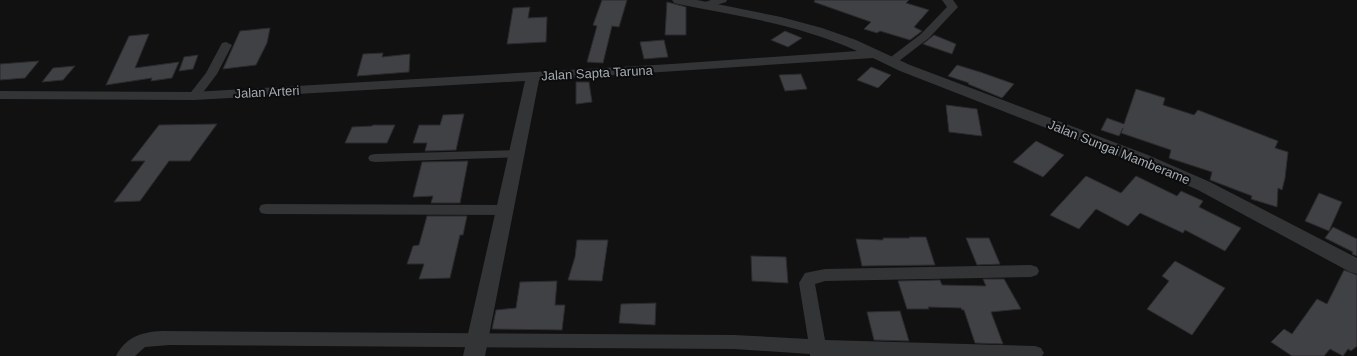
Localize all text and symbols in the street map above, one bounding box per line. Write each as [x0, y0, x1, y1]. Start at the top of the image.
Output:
street label: Jalan Sapta Taruna [541, 63, 654, 83]
street label: Jalan Arteri [234, 83, 300, 101]
street label: Jalan Sungai Mamberame [1046, 117, 1192, 187]

